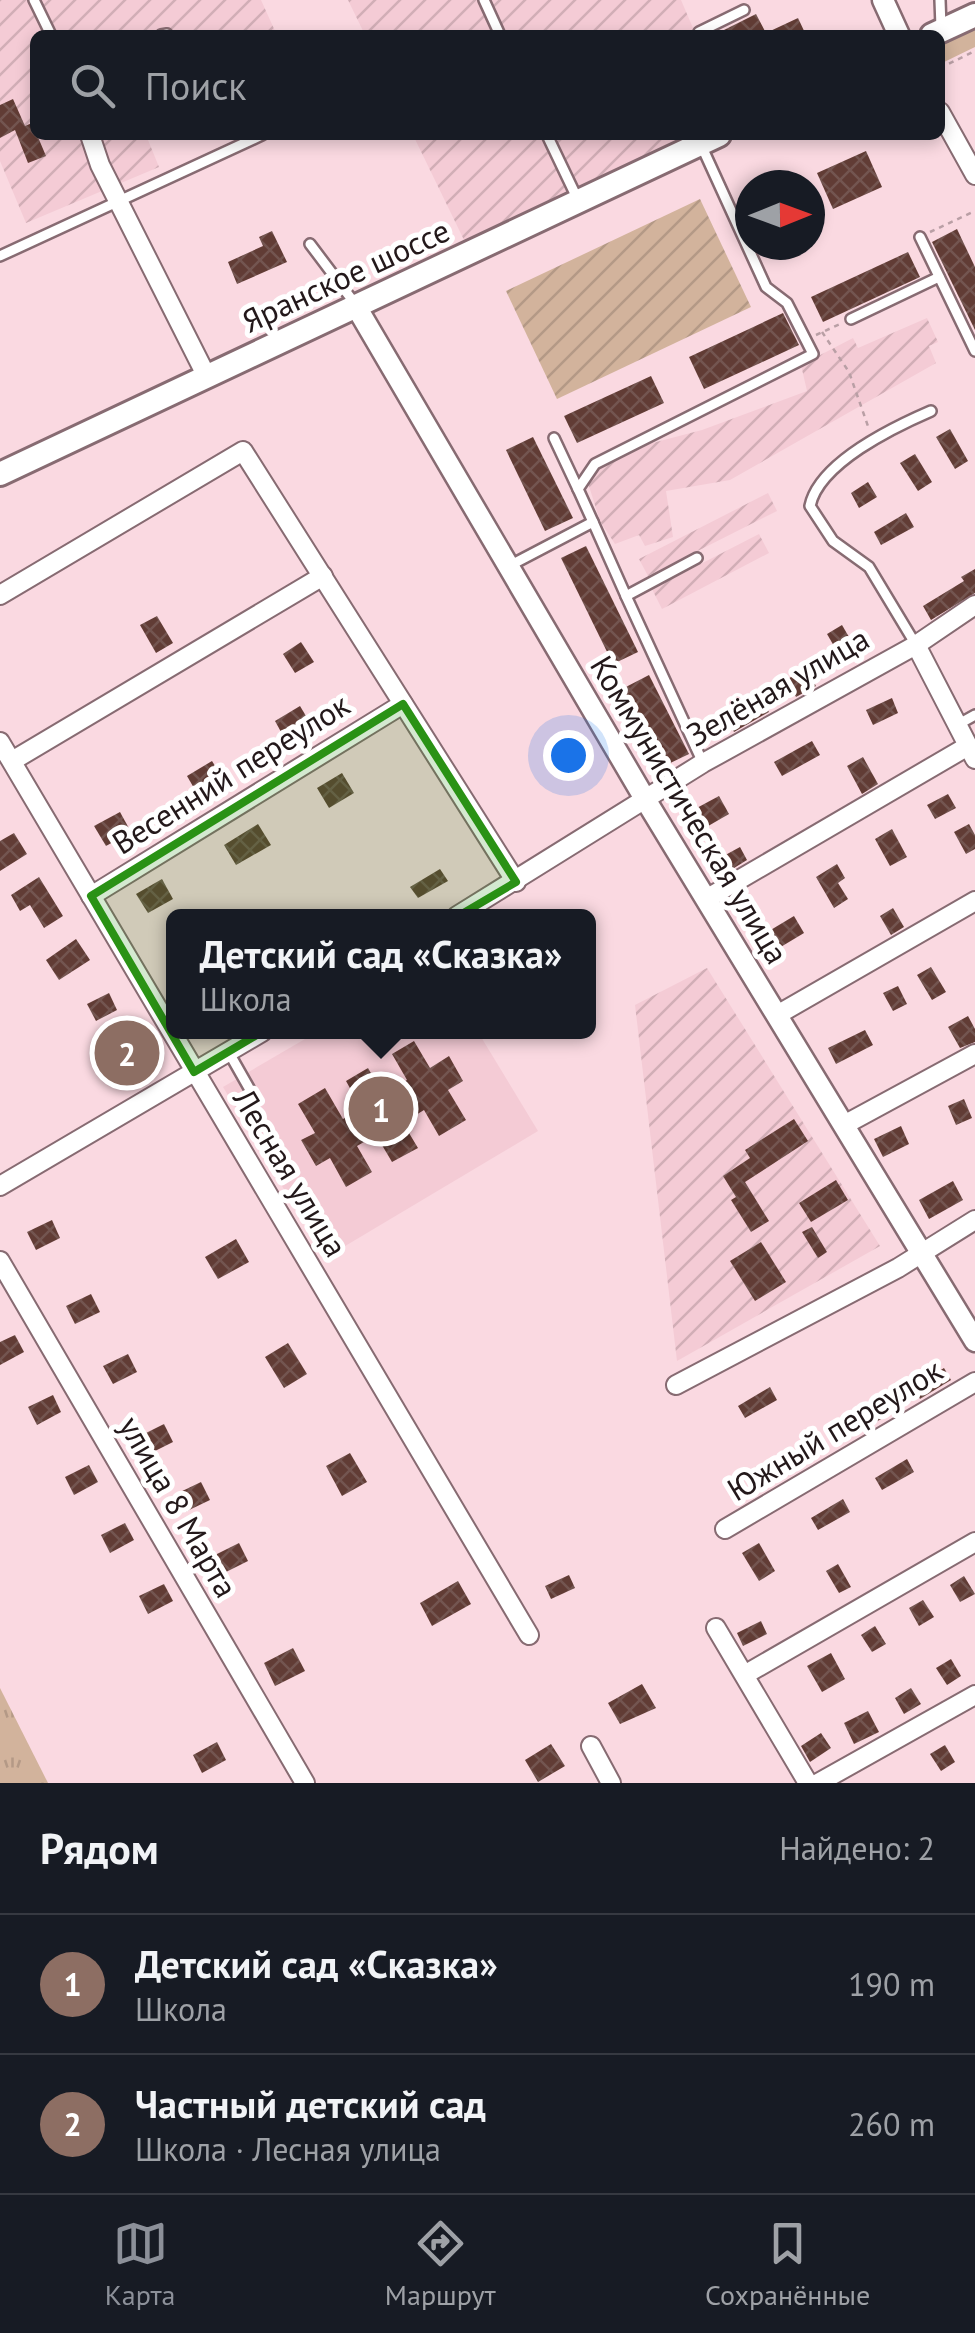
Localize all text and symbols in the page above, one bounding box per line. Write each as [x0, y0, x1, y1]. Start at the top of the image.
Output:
search box [30, 30, 945, 140]
icon: search [65, 58, 120, 113]
text: Поиск [145, 61, 246, 110]
north arrow [735, 170, 825, 260]
street label: Яранское шоссе [235, 209, 456, 342]
street label: Зелёная улица [679, 617, 876, 755]
street label: Коммунистическая улица [581, 648, 799, 971]
street label: Весенний переулок [104, 683, 358, 863]
your location [543, 730, 594, 781]
popup [166, 909, 596, 1039]
text: Детский сад «Сказка» [200, 929, 562, 978]
text: Школа [200, 978, 292, 1020]
pin: 2 [94, 1016, 160, 1090]
pin: 1 [348, 1072, 414, 1146]
street label: Лесная улица [224, 1080, 357, 1264]
street label: Южный переулок [719, 1348, 950, 1510]
street label: улица 8 Марта [110, 1408, 248, 1605]
text: Рядом [40, 1821, 159, 1876]
text: Найдено: 2 [779, 1827, 935, 1869]
text: Детский сад «Сказка» [135, 1939, 498, 1988]
text: 1 [63, 1963, 82, 2005]
text: 190 m [848, 1963, 935, 2005]
text: Школа [135, 1988, 227, 2030]
text: Частный детский сад [135, 2079, 486, 2128]
text: 2 [63, 2103, 82, 2145]
text: 260 m [848, 2103, 935, 2145]
text: Школа · Лесная улица [135, 2128, 441, 2170]
tab: Карта [105, 2216, 175, 2313]
tab: Маршрут [385, 2216, 496, 2313]
tab: Сохранённые [705, 2216, 870, 2313]

